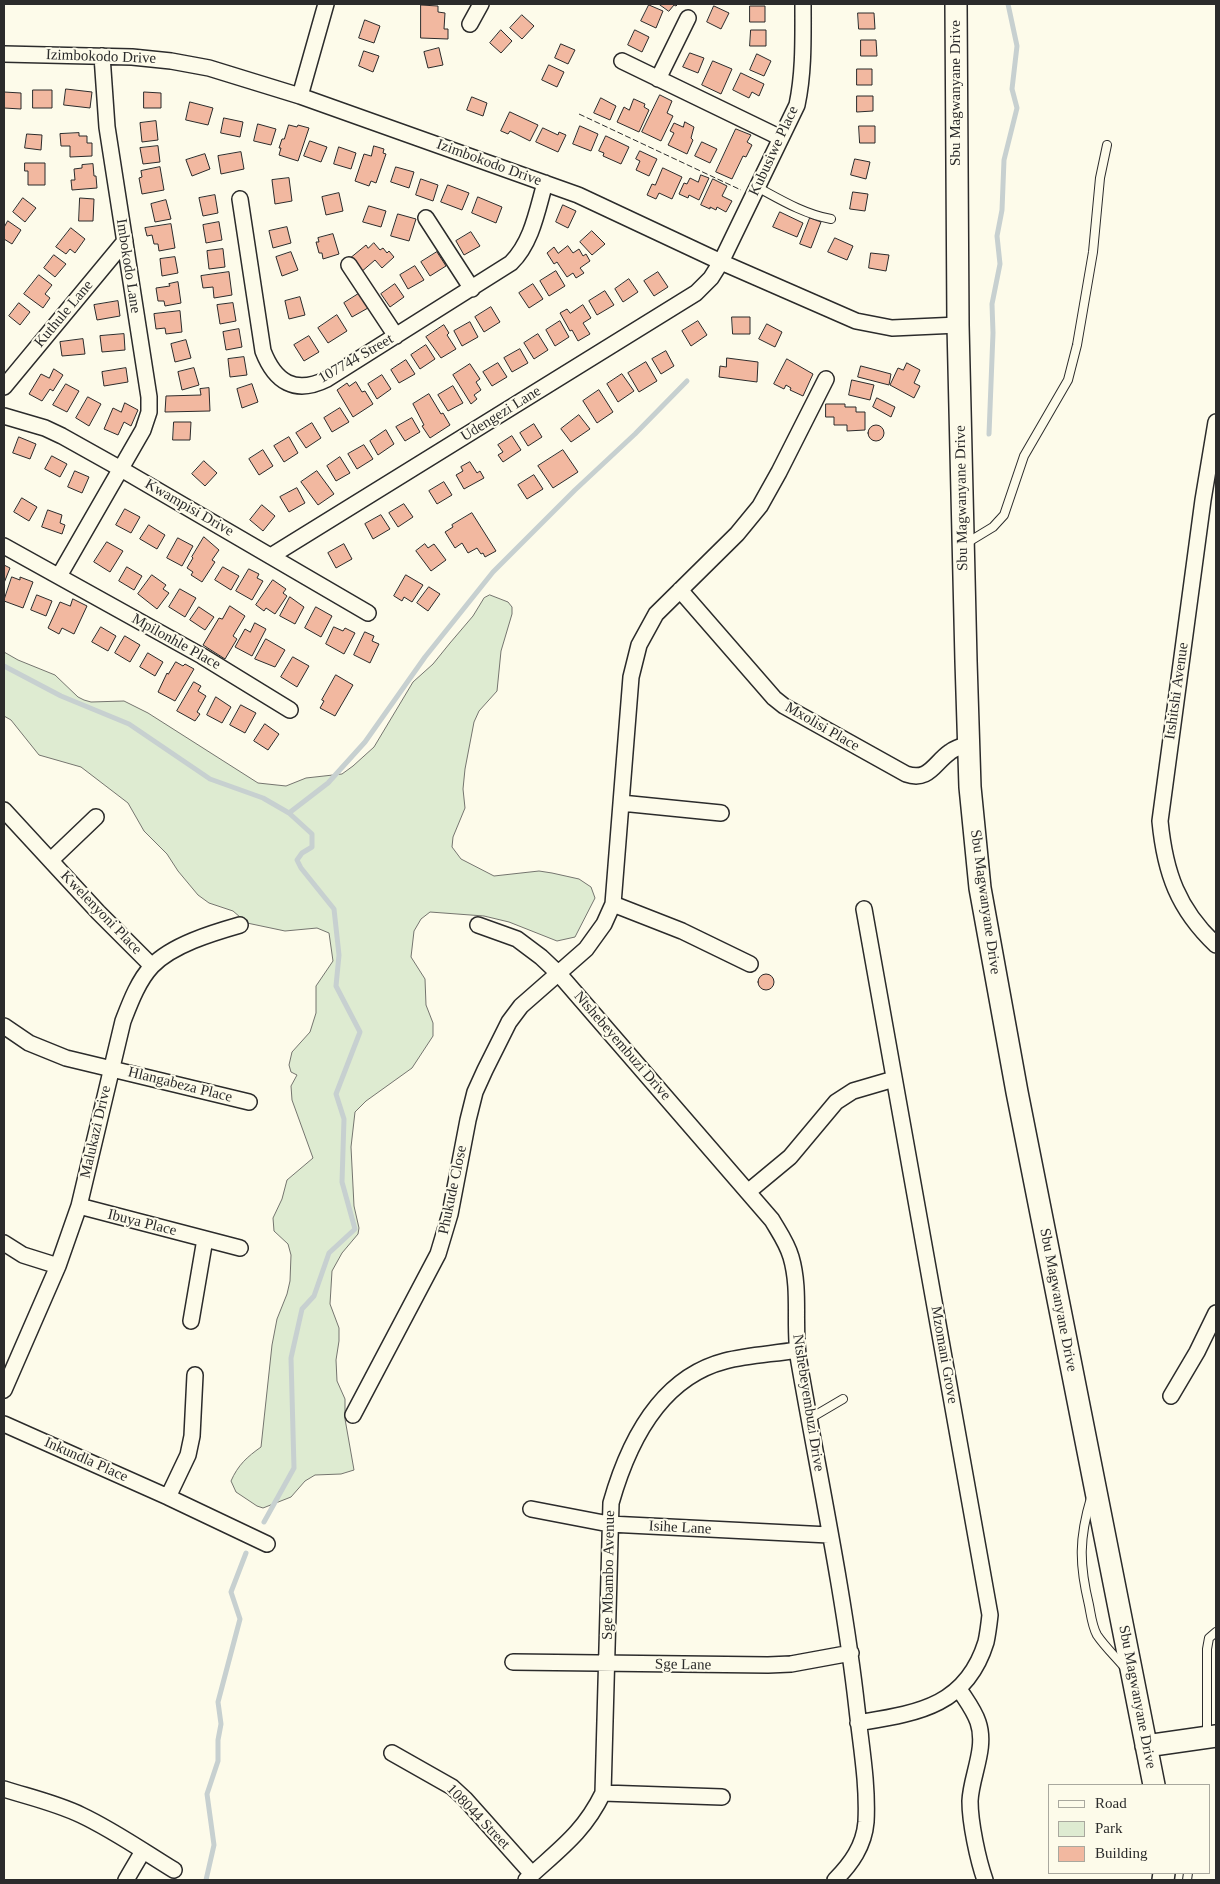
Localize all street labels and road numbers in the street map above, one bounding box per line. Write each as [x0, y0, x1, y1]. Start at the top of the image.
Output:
street label: Sbu Magwanyane Drive [947, 20, 965, 166]
street label: Izimbokodo Drive [46, 46, 156, 68]
street label: Kubusiwe Place [745, 103, 803, 199]
street label: Izimbokodo Drive [434, 136, 544, 190]
street label: Imbokodo Lane [112, 217, 144, 315]
street label: Kuthule Lane [31, 277, 97, 351]
street label: 107744 Street [315, 330, 397, 388]
street label: Udengezi Lane [458, 382, 544, 446]
street label: Sbu Magwanyane Drive [952, 425, 972, 571]
street label: Kwampisi Drive [141, 475, 237, 541]
street label: Mpilonhle Place [128, 610, 224, 674]
street label: Itshitshi Avenue [1161, 641, 1193, 741]
street label: Mxolisi Place [782, 698, 862, 756]
street label: Sbu Magwanyane Drive [966, 829, 1004, 975]
street label: Kwelenyoni Place [56, 867, 146, 959]
street label: Ntshebeyembuzi Drive [570, 988, 674, 1104]
street label: Hlangabeza Place [126, 1063, 234, 1107]
street label: Malukazi Drive [77, 1084, 115, 1180]
street label: Phukude Close [435, 1144, 471, 1236]
street label: Ibuya Place [106, 1206, 178, 1240]
street label: Sbu Magwanyane Drive [1035, 1227, 1081, 1373]
street label: Mzomani Grove [927, 1305, 961, 1405]
street label: Ntshebeyembuzi Drive [788, 1333, 828, 1473]
street label: Inkundla Place [41, 1434, 131, 1486]
street label: Sge Mbambo Avenue [599, 1510, 619, 1640]
street label: Isihe Lane [648, 1517, 712, 1539]
street label: Sbu Magwanyane Drive [1114, 1624, 1160, 1770]
street label: Sge Lane [655, 1656, 711, 1674]
street label: 108044 Street [442, 1781, 514, 1853]

